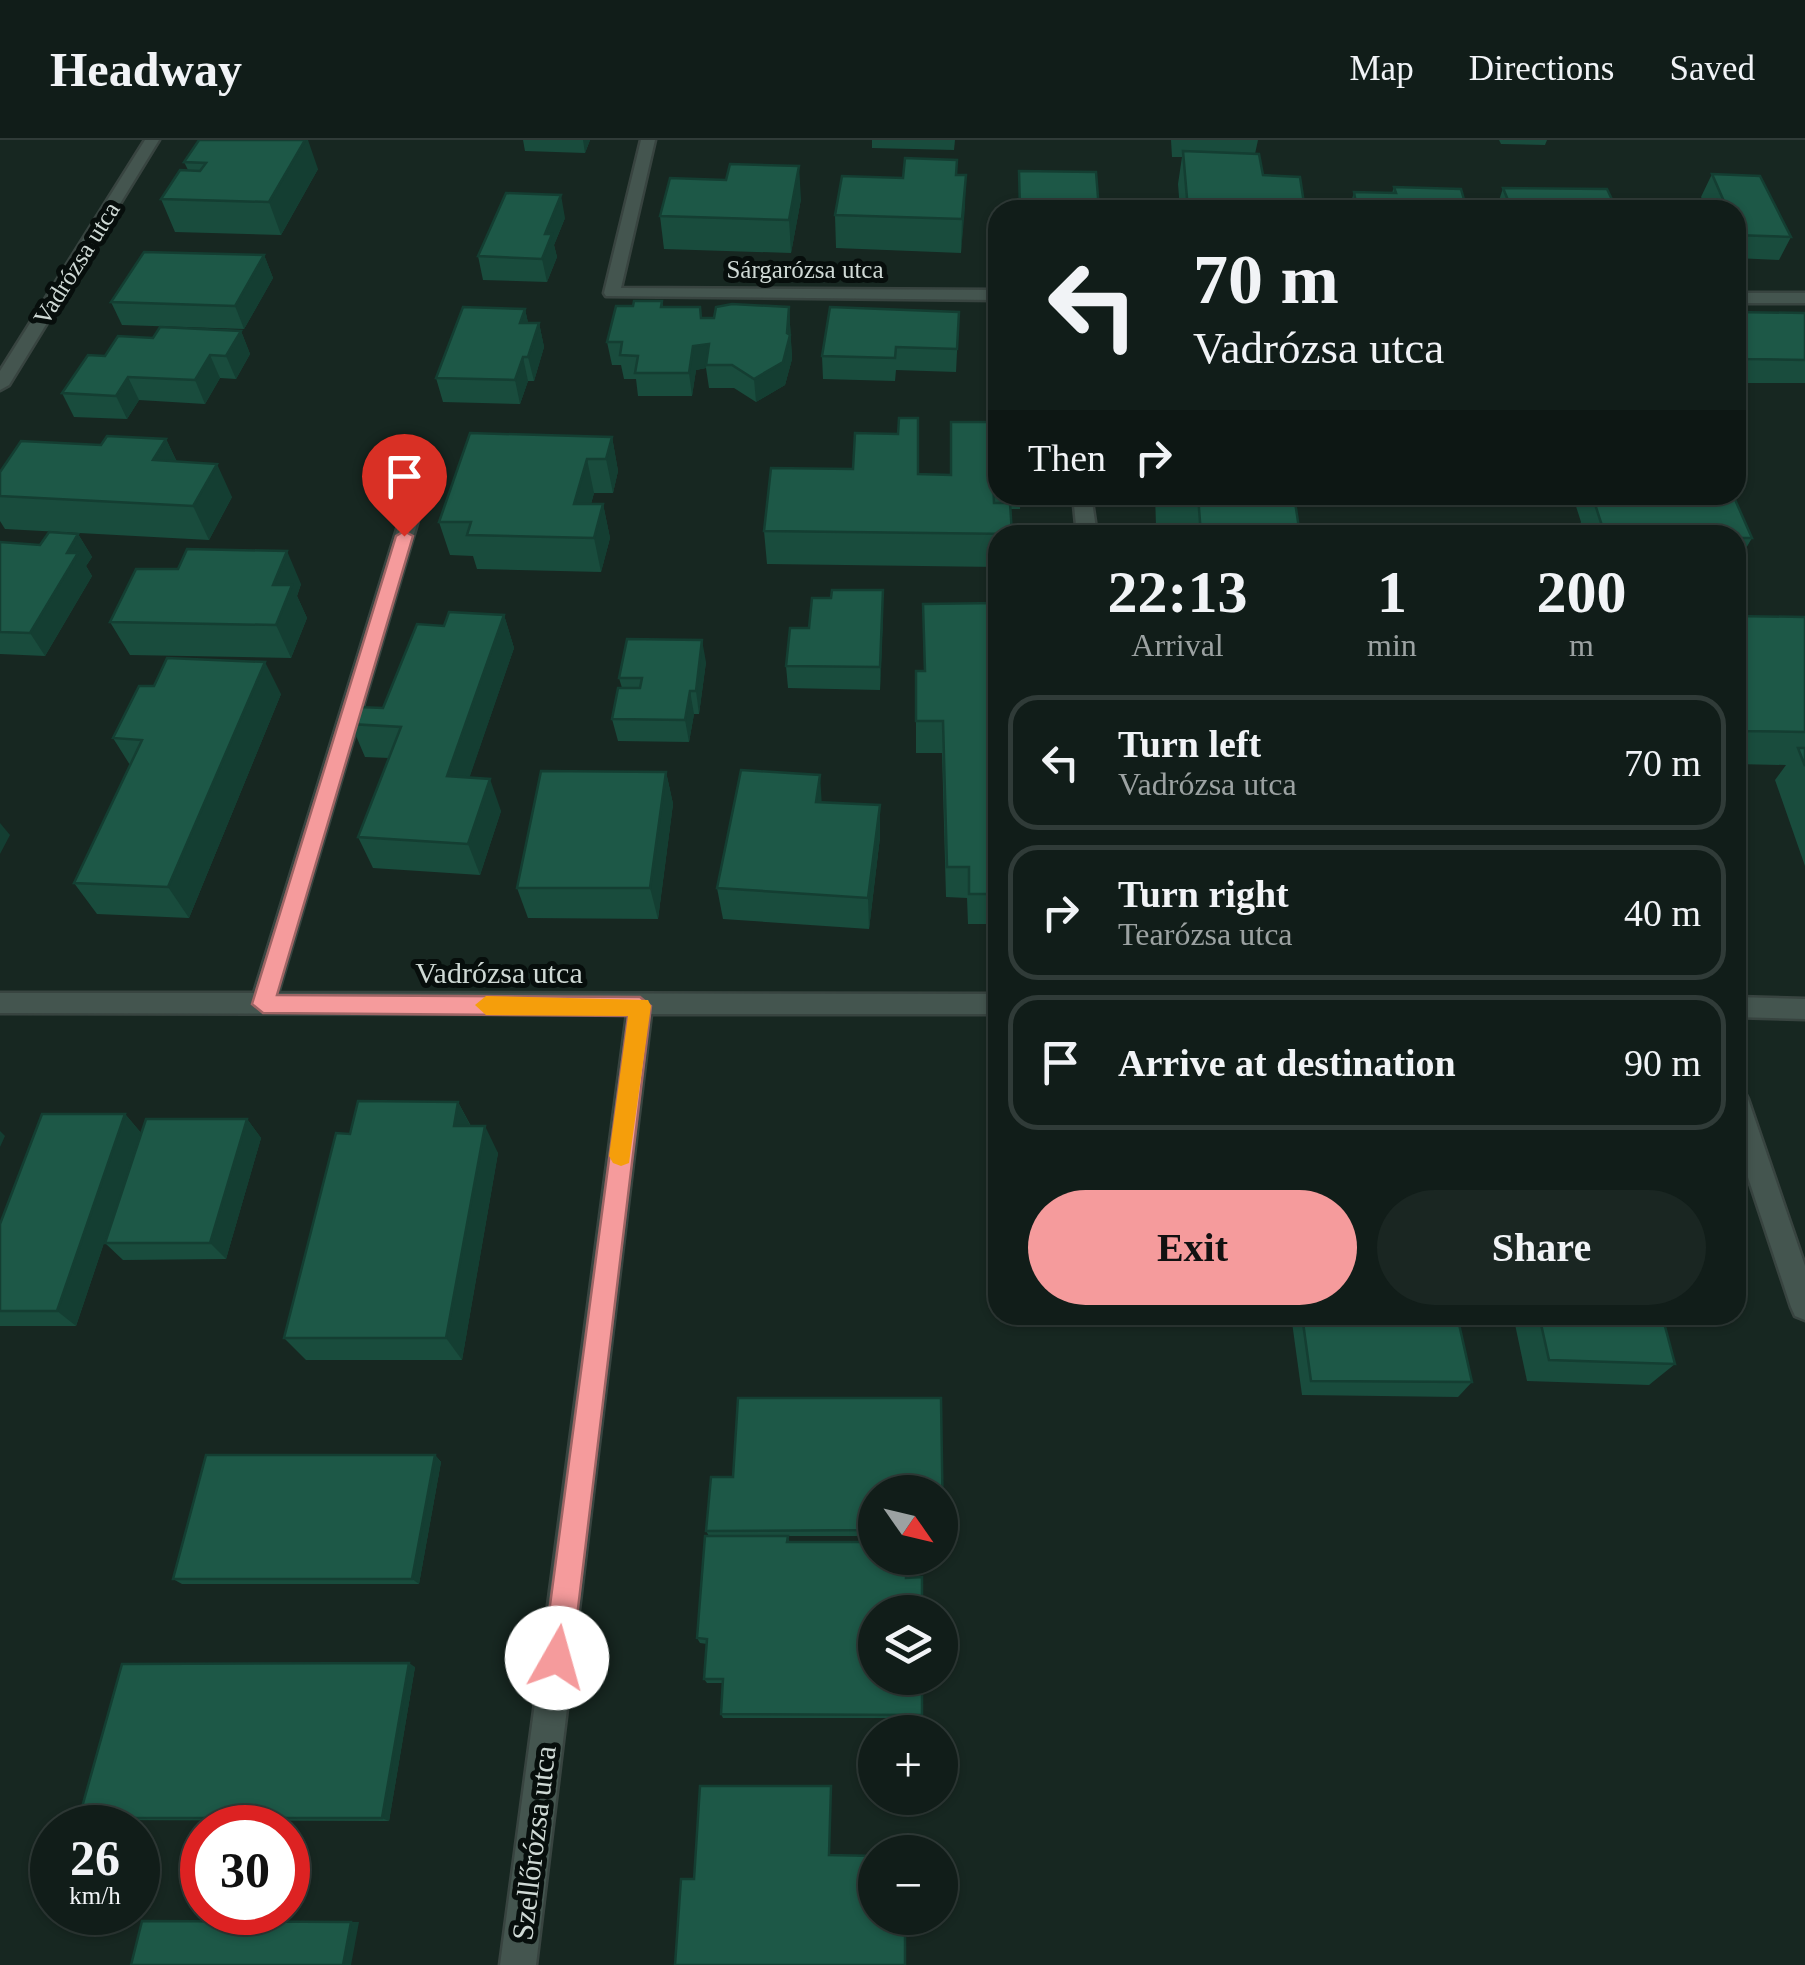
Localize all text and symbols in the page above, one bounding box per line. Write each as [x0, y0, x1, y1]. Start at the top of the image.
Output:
text: Headway [50, 43, 242, 96]
text: Map [1350, 49, 1414, 88]
text: Directions [1469, 49, 1614, 88]
text: Saved [1669, 49, 1755, 88]
street label: Vadrózsa utca [28, 197, 125, 330]
icon: left [1028, 240, 1158, 370]
text: 70 m [1193, 241, 1339, 318]
street label: Sárgarózsa utca [726, 256, 884, 283]
text: Vadrózsa utca [1193, 323, 1444, 373]
icon: right [1126, 430, 1181, 485]
pin [362, 434, 447, 537]
text: Then [1028, 437, 1106, 479]
icon: arrive [377, 449, 432, 504]
text: 22:13 [1108, 559, 1248, 625]
text: 1 [1377, 559, 1407, 625]
text: 200 [1536, 559, 1626, 625]
text: Arrival [1131, 627, 1224, 663]
text: min [1367, 627, 1417, 663]
text: m [1569, 627, 1594, 663]
text: Turn left [1118, 723, 1261, 765]
icon: left [1033, 735, 1088, 790]
text: 70 m [1624, 742, 1701, 784]
text: Vadrózsa utca [1118, 766, 1297, 802]
text: Turn right [1118, 873, 1289, 915]
icon: right [1033, 885, 1088, 940]
text: 40 m [1624, 892, 1701, 934]
text: Tearózsa utca [1118, 916, 1293, 952]
street label: Vadrózsa utca [415, 956, 583, 989]
icon: arrive [1033, 1035, 1088, 1090]
text: Arrive at destination [1118, 1042, 1456, 1084]
text: 90 m [1624, 1042, 1701, 1084]
button: Exit [1028, 1190, 1357, 1305]
button: Share [1377, 1190, 1706, 1305]
north arrow [858, 1475, 958, 1575]
map controls [858, 1475, 958, 1935]
button: layers [858, 1595, 958, 1695]
position arrow [505, 1606, 609, 1710]
button: + [858, 1715, 958, 1815]
street label: Szellőrózsa utca [505, 1744, 562, 1942]
speed limit sign: 30 [180, 1805, 310, 1935]
text: 26 [70, 1830, 120, 1886]
button: − [858, 1835, 958, 1935]
text: km/h [69, 1882, 121, 1909]

